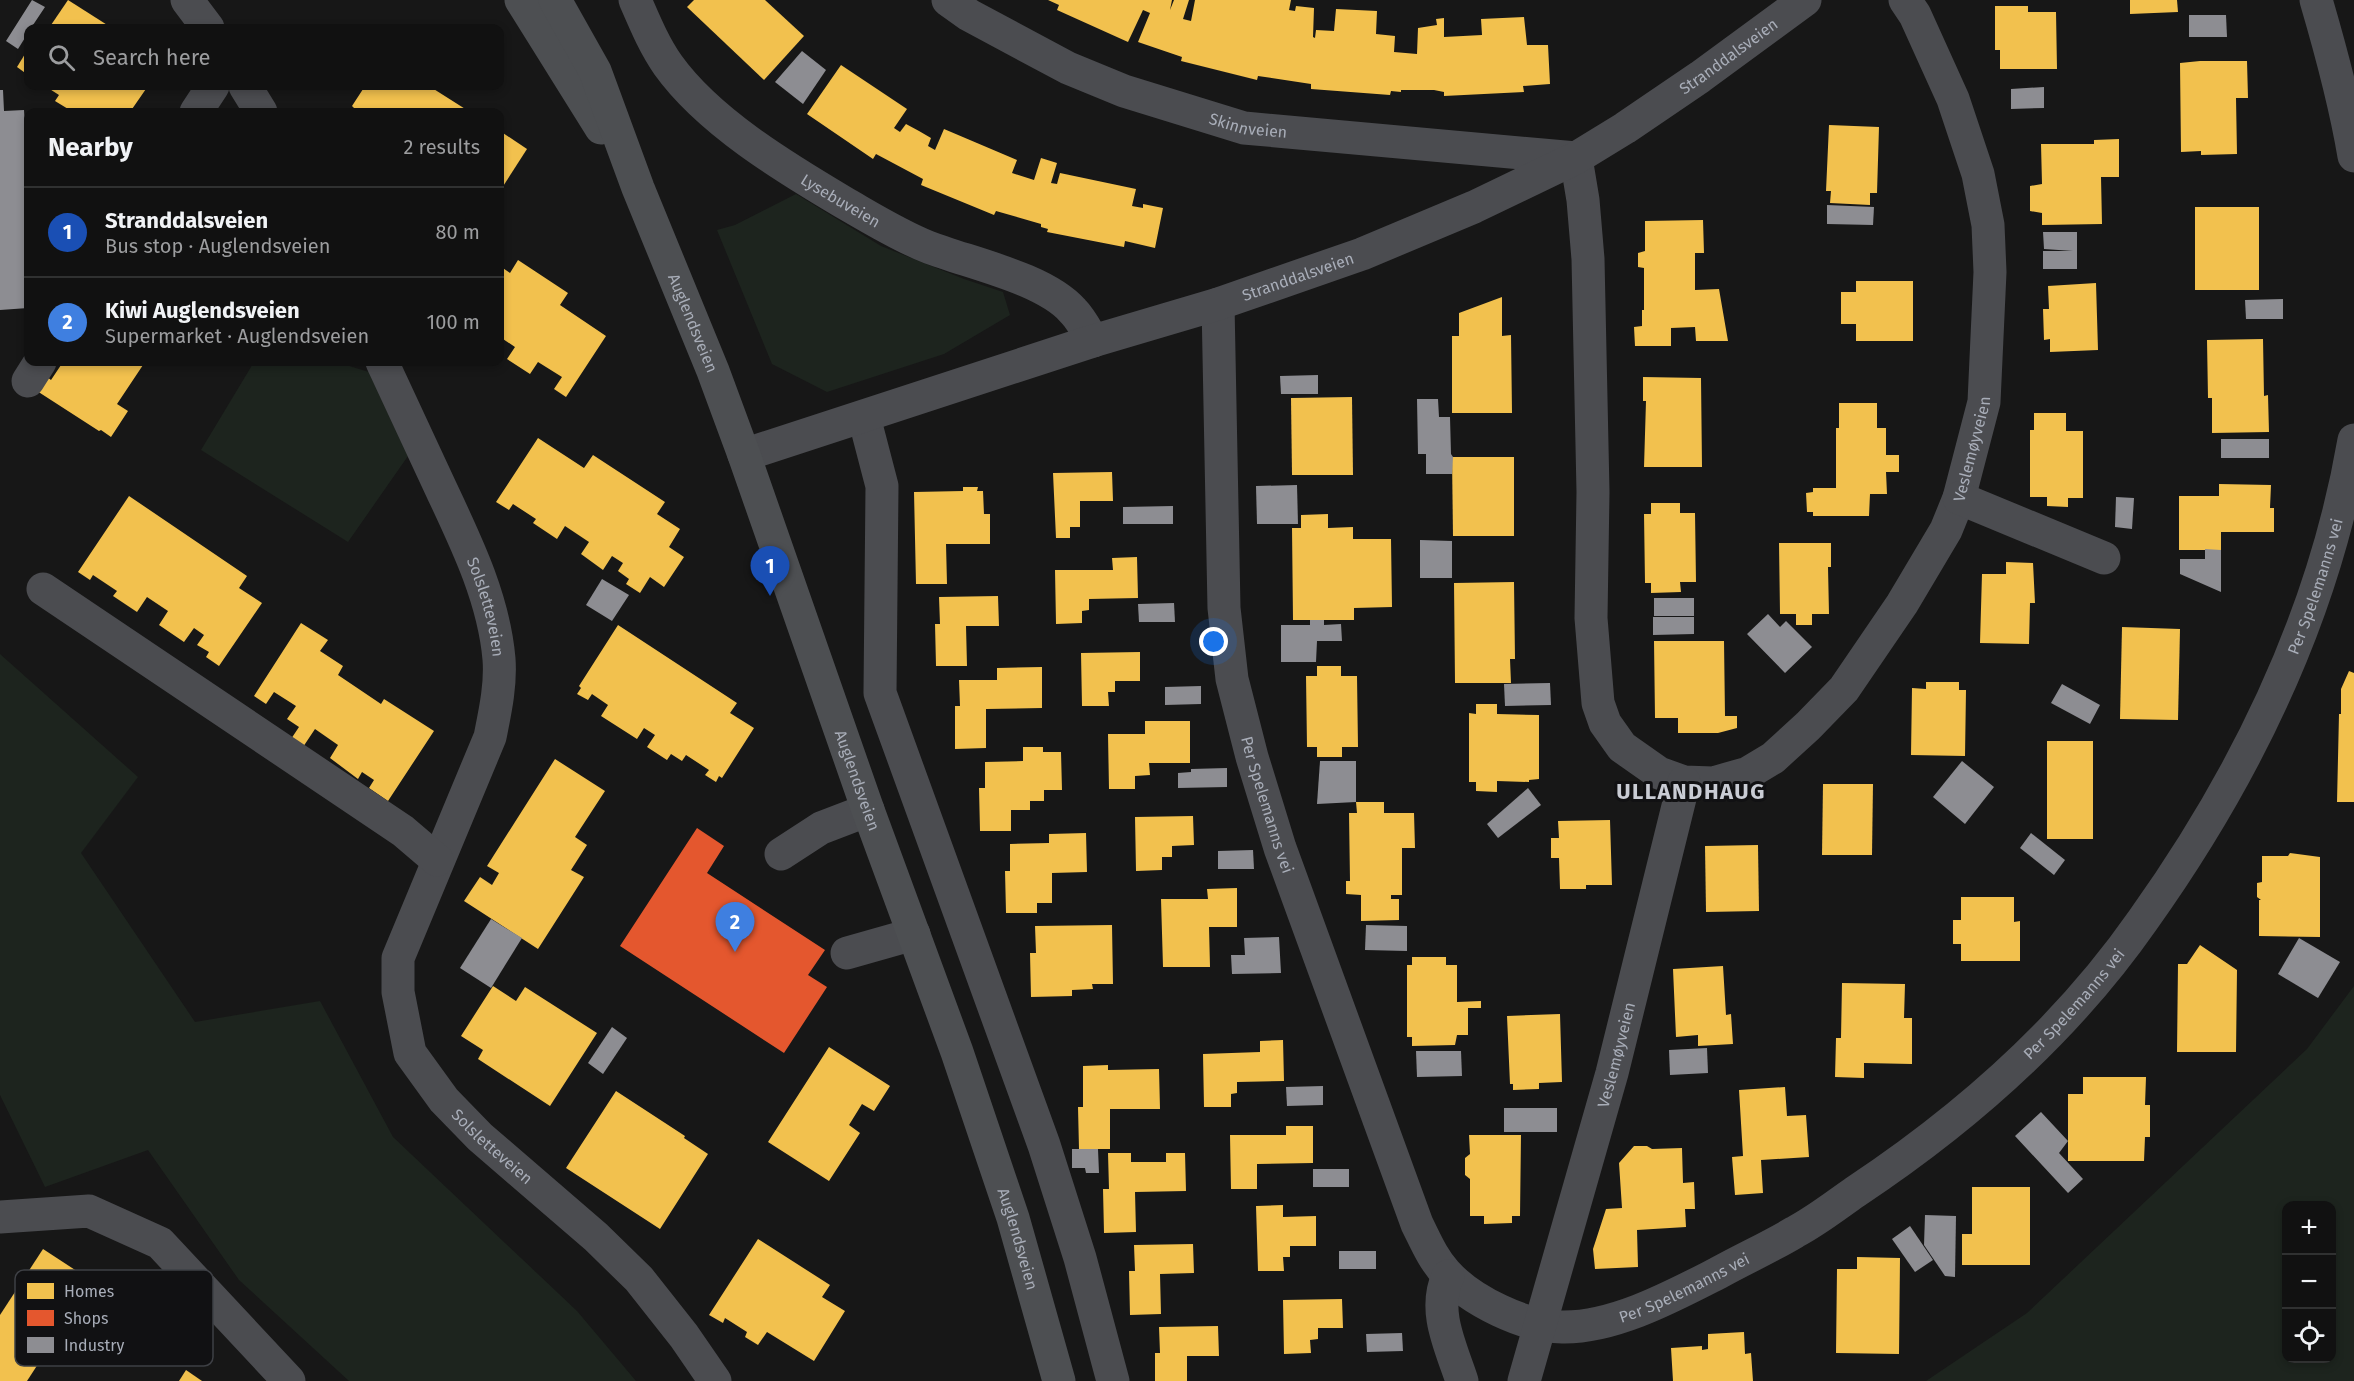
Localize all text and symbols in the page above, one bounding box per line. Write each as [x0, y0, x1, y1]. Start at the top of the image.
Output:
street label: Stranddalsveien [1675, 14, 1781, 98]
search box [24, 24, 504, 90]
icon: search [45, 41, 78, 74]
text: Search here [93, 44, 211, 71]
street label: Skinnveien [1207, 108, 1288, 141]
text: Nearby [48, 132, 133, 163]
text: 2 results [403, 135, 480, 159]
street label: Lysebuveien [798, 170, 884, 231]
text: Stranddalsveien [105, 207, 268, 234]
text: 1 [63, 220, 72, 244]
text: 80 m [435, 220, 480, 244]
text: Bus stop · Auglendsveien [105, 234, 330, 258]
street label: Stranddalsveien [1239, 248, 1356, 304]
street label: Auglendsveien [665, 271, 722, 375]
text: Kiwi Auglendsveien [105, 297, 300, 324]
text: 2 [62, 310, 73, 334]
text: 100 m [427, 310, 480, 334]
text: Supermarket · Auglendsveien [105, 324, 369, 348]
street label: Veslemøyveien [1949, 396, 1994, 504]
street label: Per Spelemanns vei [2283, 516, 2346, 657]
pin: 1 [750, 546, 790, 596]
street label: Solsletteveien [463, 554, 508, 658]
your location [1199, 627, 1228, 656]
street label: Auglendsveien [831, 727, 884, 833]
street label: Per Spelemanns vei [1238, 734, 1298, 876]
district label: ULLANDHAUG [1616, 778, 1766, 805]
pin: 2 [716, 902, 754, 952]
street label: Per Spelemanns vei [2019, 945, 2128, 1063]
street label: Veslemøyveien [1593, 1000, 1639, 1110]
street label: Solsletteveien [448, 1105, 537, 1188]
street label: Auglendsveien [994, 1185, 1042, 1292]
map controls [2282, 1201, 2336, 1363]
button: + [2282, 1201, 2336, 1255]
street label: Per Spelemanns vei [1616, 1249, 1752, 1326]
button: − [2282, 1255, 2336, 1309]
legend [15, 1270, 213, 1366]
text: Homes [64, 1282, 114, 1301]
text: Shops [64, 1309, 108, 1328]
button: locate [2282, 1309, 2336, 1363]
text: Industry [64, 1336, 124, 1355]

